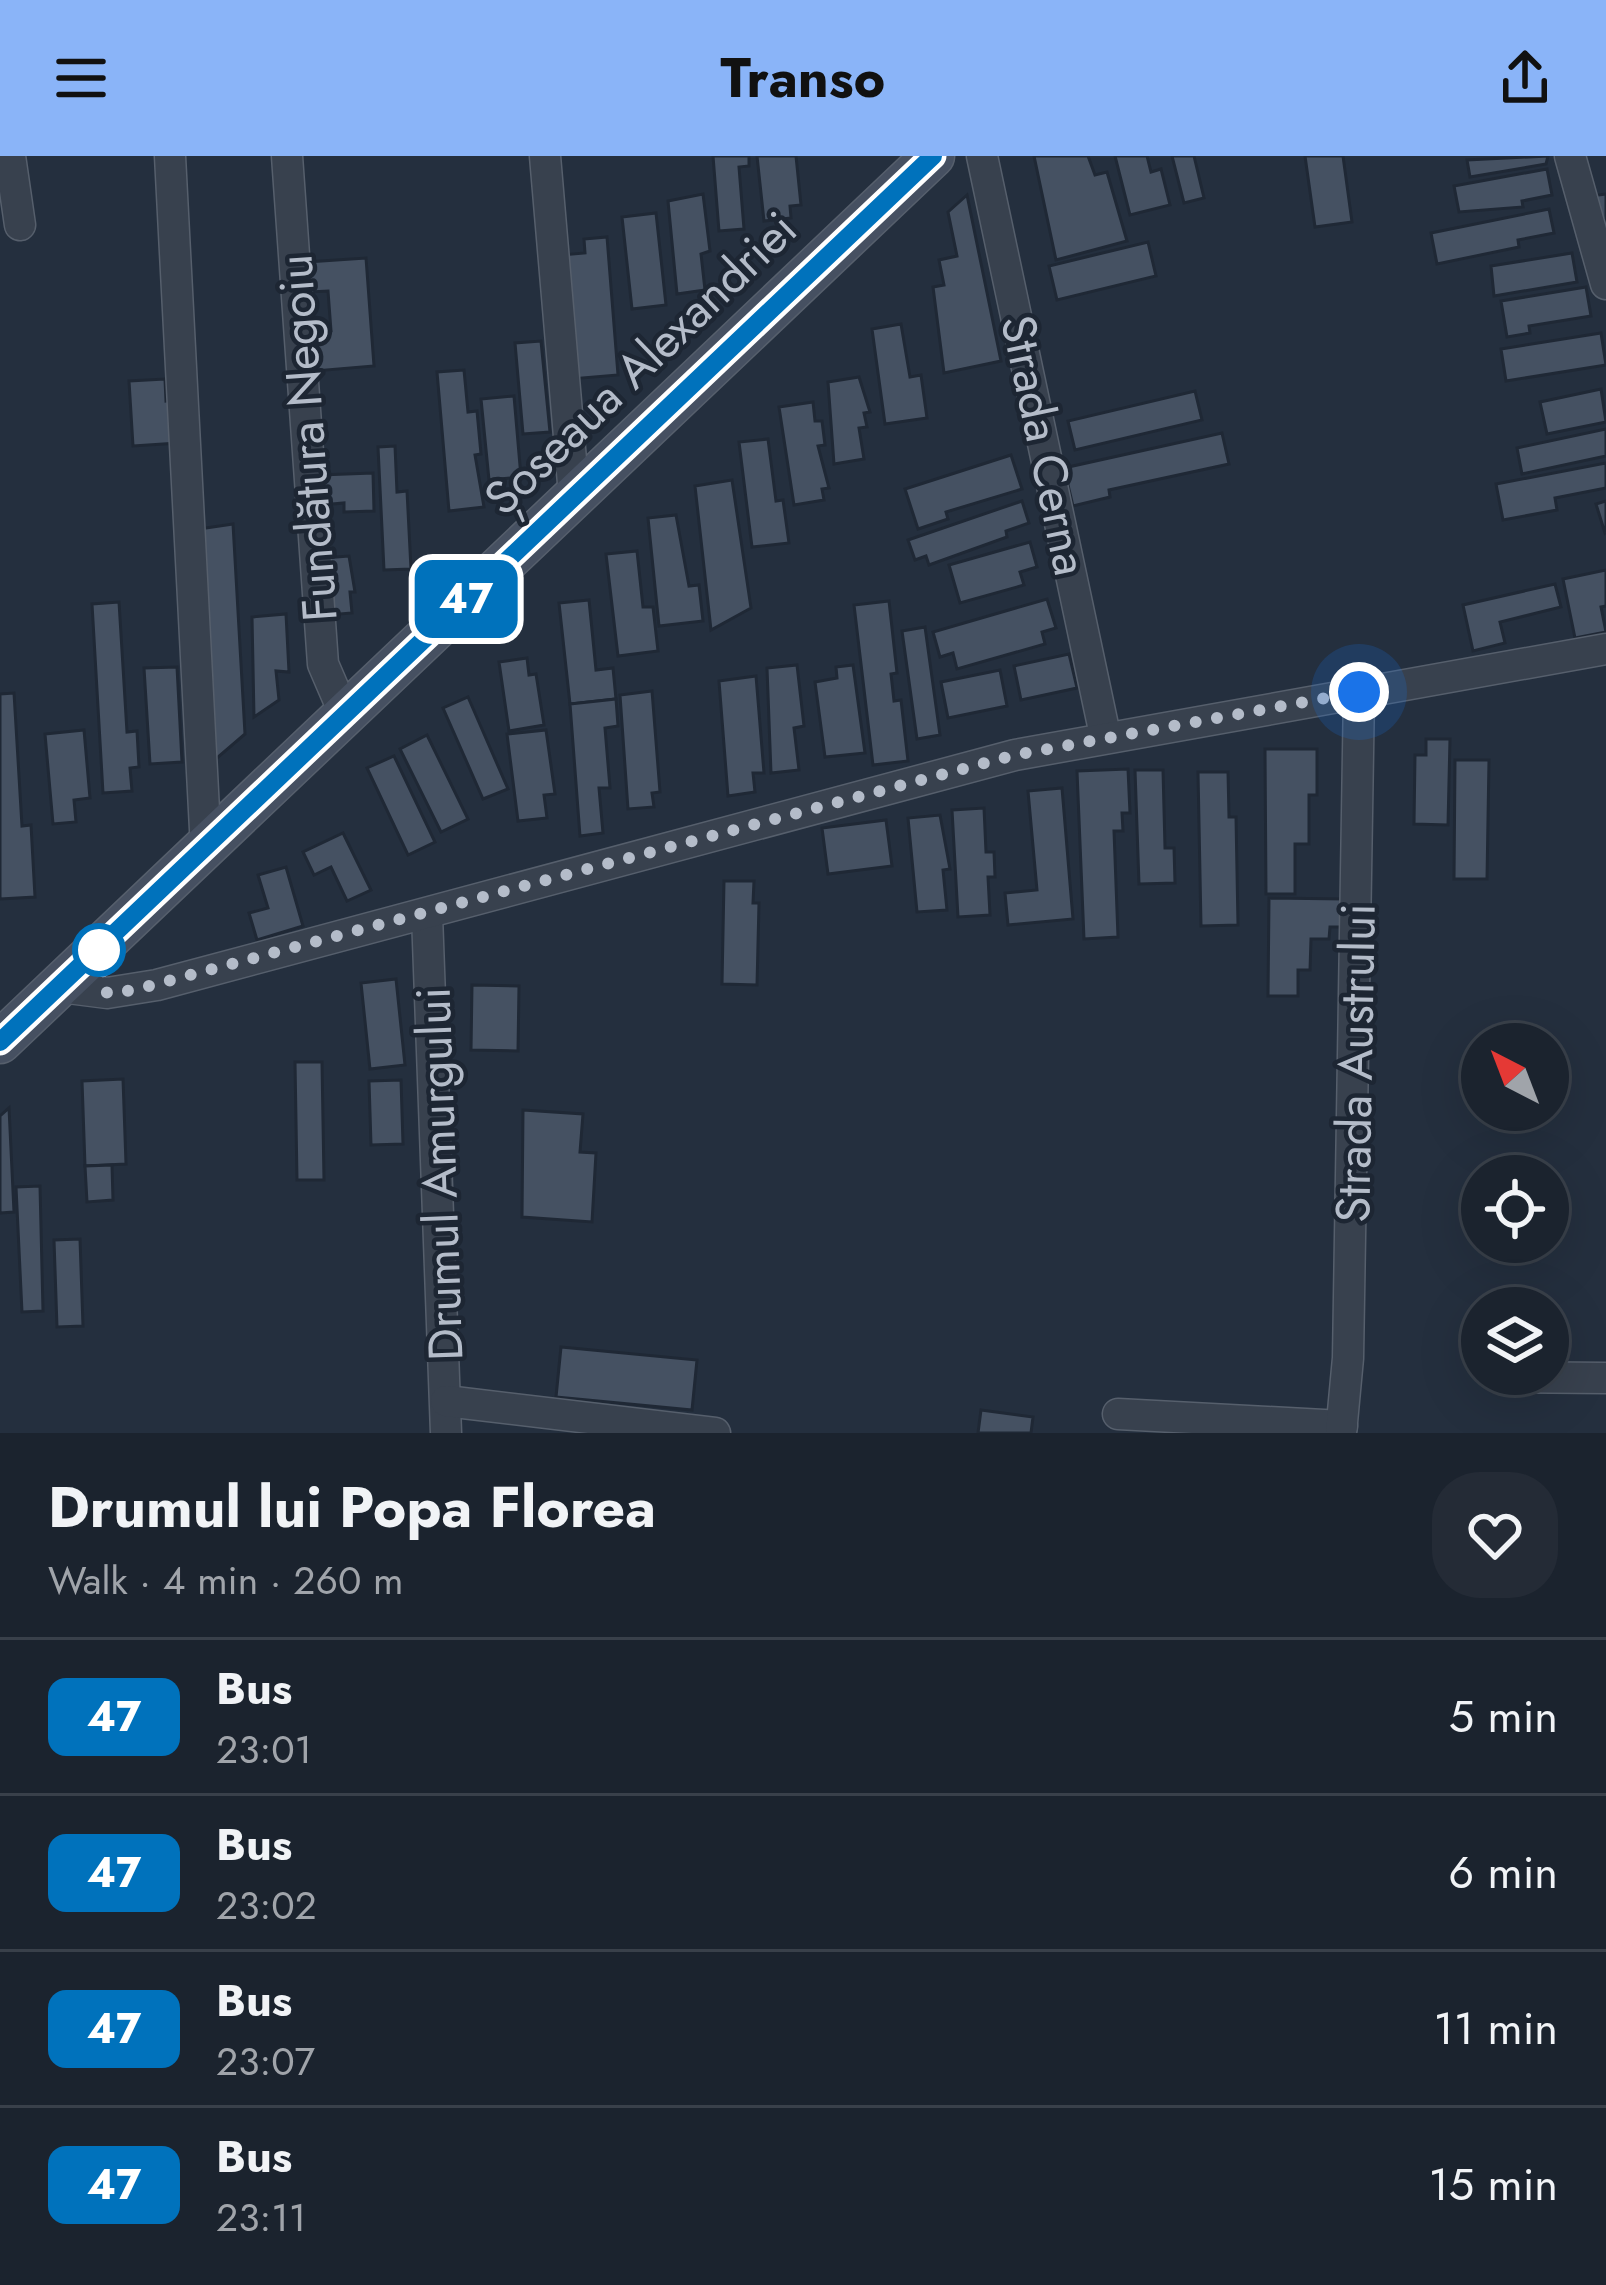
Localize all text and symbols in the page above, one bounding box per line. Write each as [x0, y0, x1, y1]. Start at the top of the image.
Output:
text: Transo [721, 39, 885, 117]
icon: menu [48, 45, 114, 111]
icon: share [1492, 45, 1558, 111]
street label: Șoseaua Alexandriei [469, 196, 812, 531]
street label: Fundătura Negoiu [260, 252, 355, 624]
street label: Strada Cerna [983, 309, 1106, 582]
line badge: 47 [412, 560, 520, 638]
text: 47 [439, 568, 493, 629]
your location [1329, 662, 1389, 722]
street label: Strada Austrului [1318, 903, 1393, 1223]
unlabelled marker [74, 925, 124, 975]
street label: Drumul Amurgului [398, 986, 481, 1362]
north arrow [1461, 1023, 1569, 1131]
map controls [1461, 1023, 1569, 1395]
button: locate [1461, 1155, 1569, 1263]
button: layers [1461, 1287, 1569, 1395]
text: Drumul lui Popa Florea [48, 1466, 656, 1548]
button: heart [1432, 1472, 1558, 1598]
text: Walk · 4 min · 260 m [48, 1552, 403, 1609]
text: Bus [216, 1656, 292, 1721]
text: 5 min [1449, 1684, 1558, 1749]
text: 47 [87, 1686, 141, 1747]
text: 23:01 [216, 1721, 312, 1778]
text: Bus [216, 1812, 292, 1877]
text: 6 min [1448, 1840, 1558, 1905]
text: 47 [87, 1842, 141, 1903]
text: 23:02 [216, 1877, 317, 1934]
text: Bus [216, 1968, 292, 2033]
text: 11 min [1434, 1996, 1558, 2061]
text: 47 [87, 1998, 141, 2059]
text: 23:07 [216, 2033, 315, 2090]
text: Bus [216, 2124, 292, 2189]
text: 15 min [1428, 2152, 1558, 2217]
text: 47 [87, 2154, 141, 2215]
text: 23:11 [216, 2189, 306, 2246]

